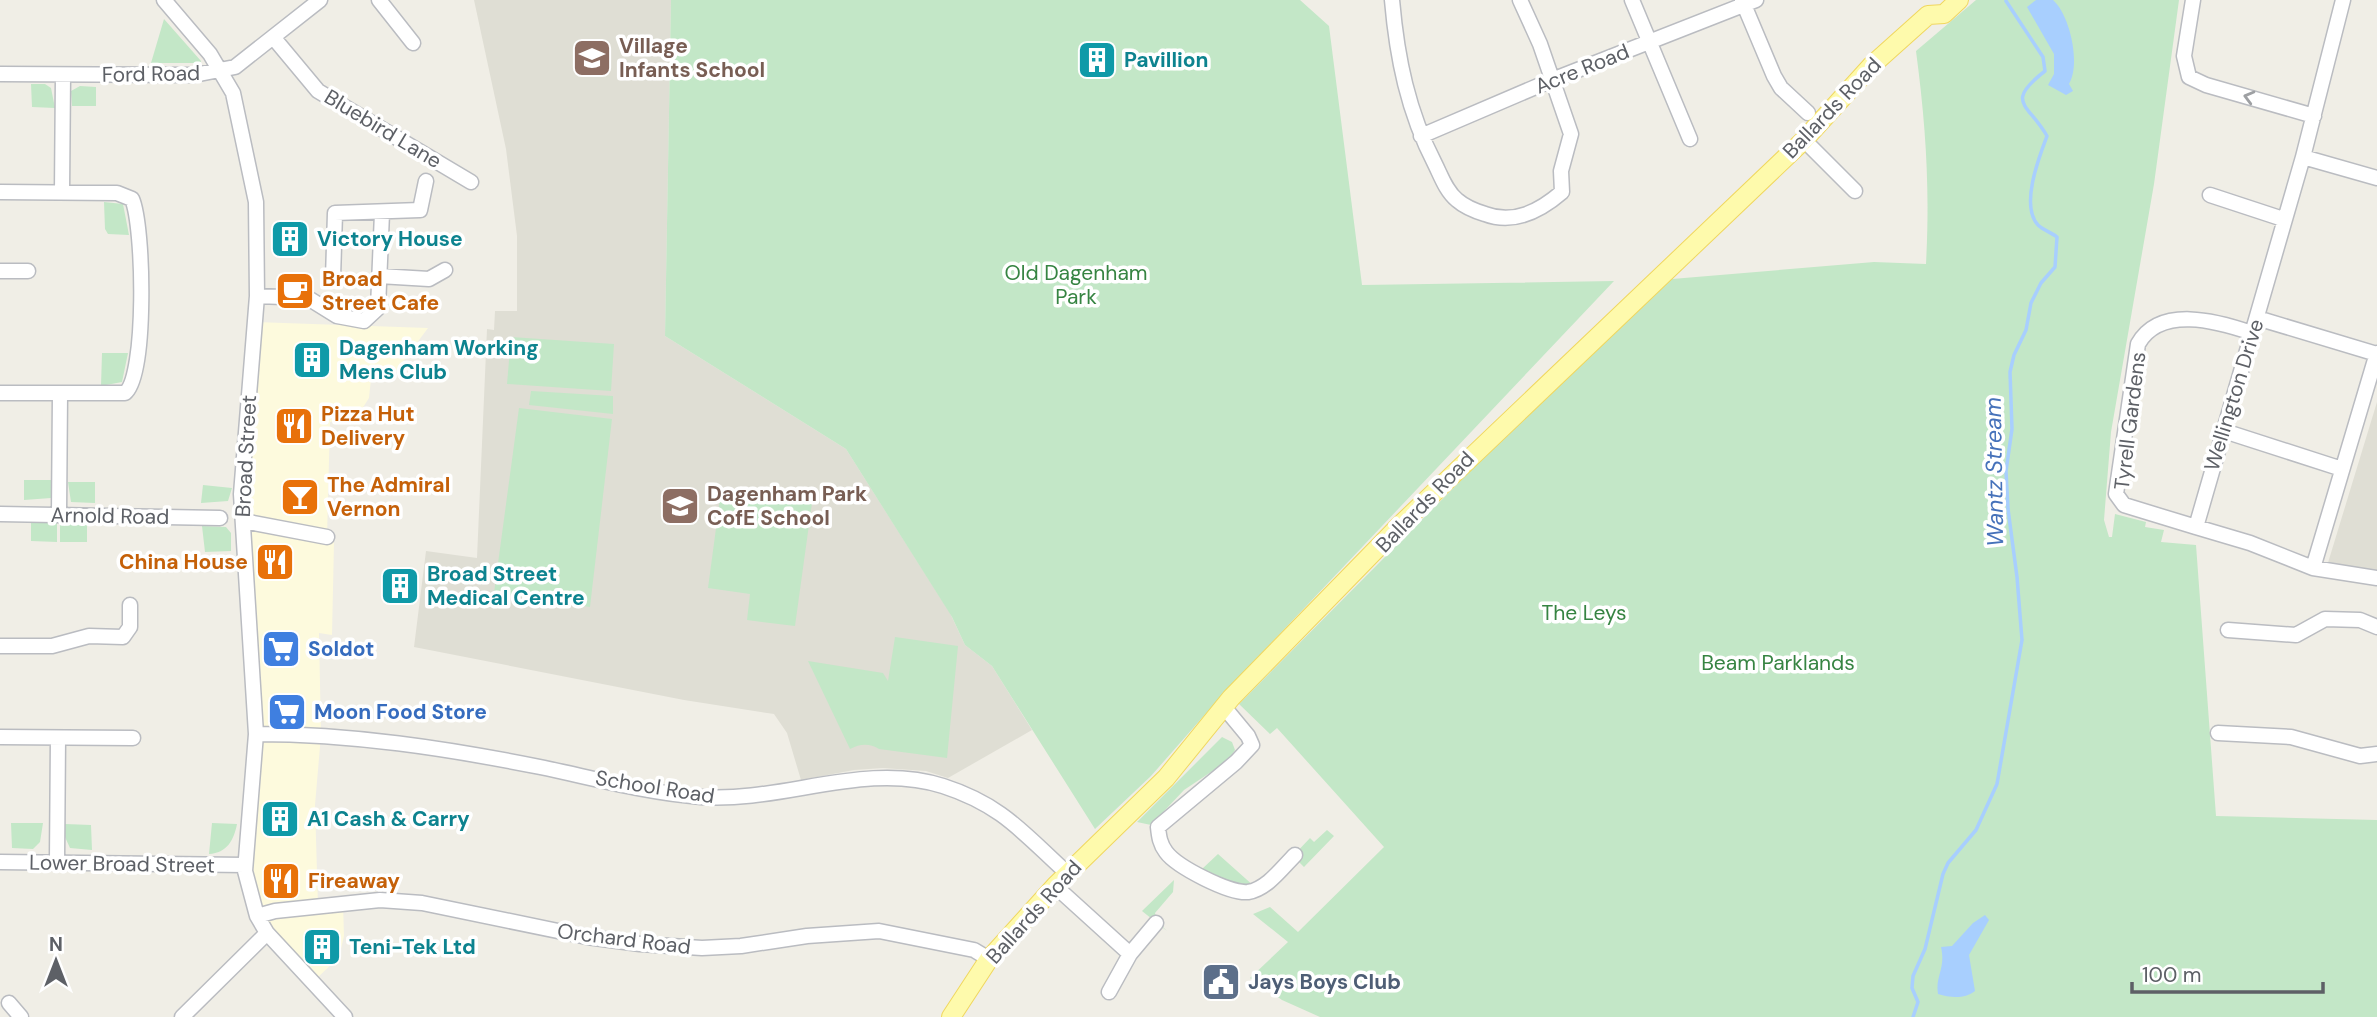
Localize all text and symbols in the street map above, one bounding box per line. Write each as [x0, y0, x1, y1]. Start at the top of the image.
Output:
place label: Village Infants School [619, 32, 765, 84]
school or university icon: Village Infants School [571, 37, 613, 79]
street label: Acre Road [1531, 37, 1633, 101]
building icon: Pavillion [1076, 39, 1118, 81]
place label: Pavillion [1124, 46, 1209, 74]
street label: Ballards Road [1777, 51, 1887, 165]
street label: Ford Road [102, 59, 200, 89]
street label: Bluebird Lane [319, 83, 447, 175]
one-way arrow [2243, 91, 2255, 106]
building icon: Victory House [269, 218, 311, 260]
place label: Victory House [317, 225, 463, 253]
park label: Old Dagenham Park [1004, 259, 1148, 311]
place label: Broad Street Cafe [322, 265, 439, 317]
cafe icon: Broad Street Cafe [274, 270, 316, 312]
street label: Wellington Drive [2198, 316, 2270, 474]
place label: Dagenham Working Mens Club [339, 334, 539, 386]
building icon: Dagenham Working Mens Club [291, 339, 333, 381]
street label: Tyrell Gardens [2108, 350, 2152, 492]
street label: Broad Street [229, 394, 263, 518]
water label: Wantz Stream [1978, 397, 2010, 547]
place label: Pizza Hut Delivery [321, 400, 415, 452]
restaurant icon: Pizza Hut Delivery [273, 405, 315, 447]
street label: Ballards Road [1370, 445, 1480, 559]
place label: The Admiral Vernon [327, 471, 450, 523]
bar icon: The Admiral Vernon [279, 476, 321, 518]
place label: Dagenham Park CofE School [707, 480, 867, 532]
school or university icon: Dagenham Park CofE School [659, 485, 701, 527]
street label: Arnold Road [50, 501, 170, 531]
restaurant icon: China House [254, 541, 296, 583]
place label: China House [119, 548, 248, 576]
place label: Broad Street Medical Centre [427, 560, 585, 612]
building icon: Broad Street Medical Centre [379, 565, 421, 607]
park label: The Leys [1541, 599, 1627, 627]
supermarket icon: Soldot [260, 628, 302, 670]
place label: Soldot [308, 635, 374, 663]
park label: Beam Parklands [1701, 649, 1855, 677]
supermarket icon: Moon Food Store [266, 691, 308, 733]
place label: Moon Food Store [314, 698, 487, 726]
street label: School Road [593, 764, 717, 810]
building icon: A1 Cash & Carry [259, 798, 301, 840]
place label: A1 Cash & Carry [307, 805, 470, 833]
street label: Lower Broad Street [29, 848, 215, 880]
street label: Ballards Road [980, 854, 1088, 970]
restaurant icon: Fireaway [260, 860, 302, 902]
place label: Fireaway [308, 867, 400, 895]
street label: Orchard Road [556, 917, 692, 961]
north arrow [21, 926, 91, 996]
building icon: Teni-Tek Ltd [301, 926, 343, 968]
text: N [49, 932, 63, 957]
place label: Teni-Tek Ltd [349, 933, 476, 961]
scale bar [2132, 950, 2323, 994]
public building icon: Jays Boys Club [1200, 961, 1242, 1003]
text: 100 m [2142, 961, 2202, 989]
place label: Jays Boys Club [1248, 968, 1401, 996]

